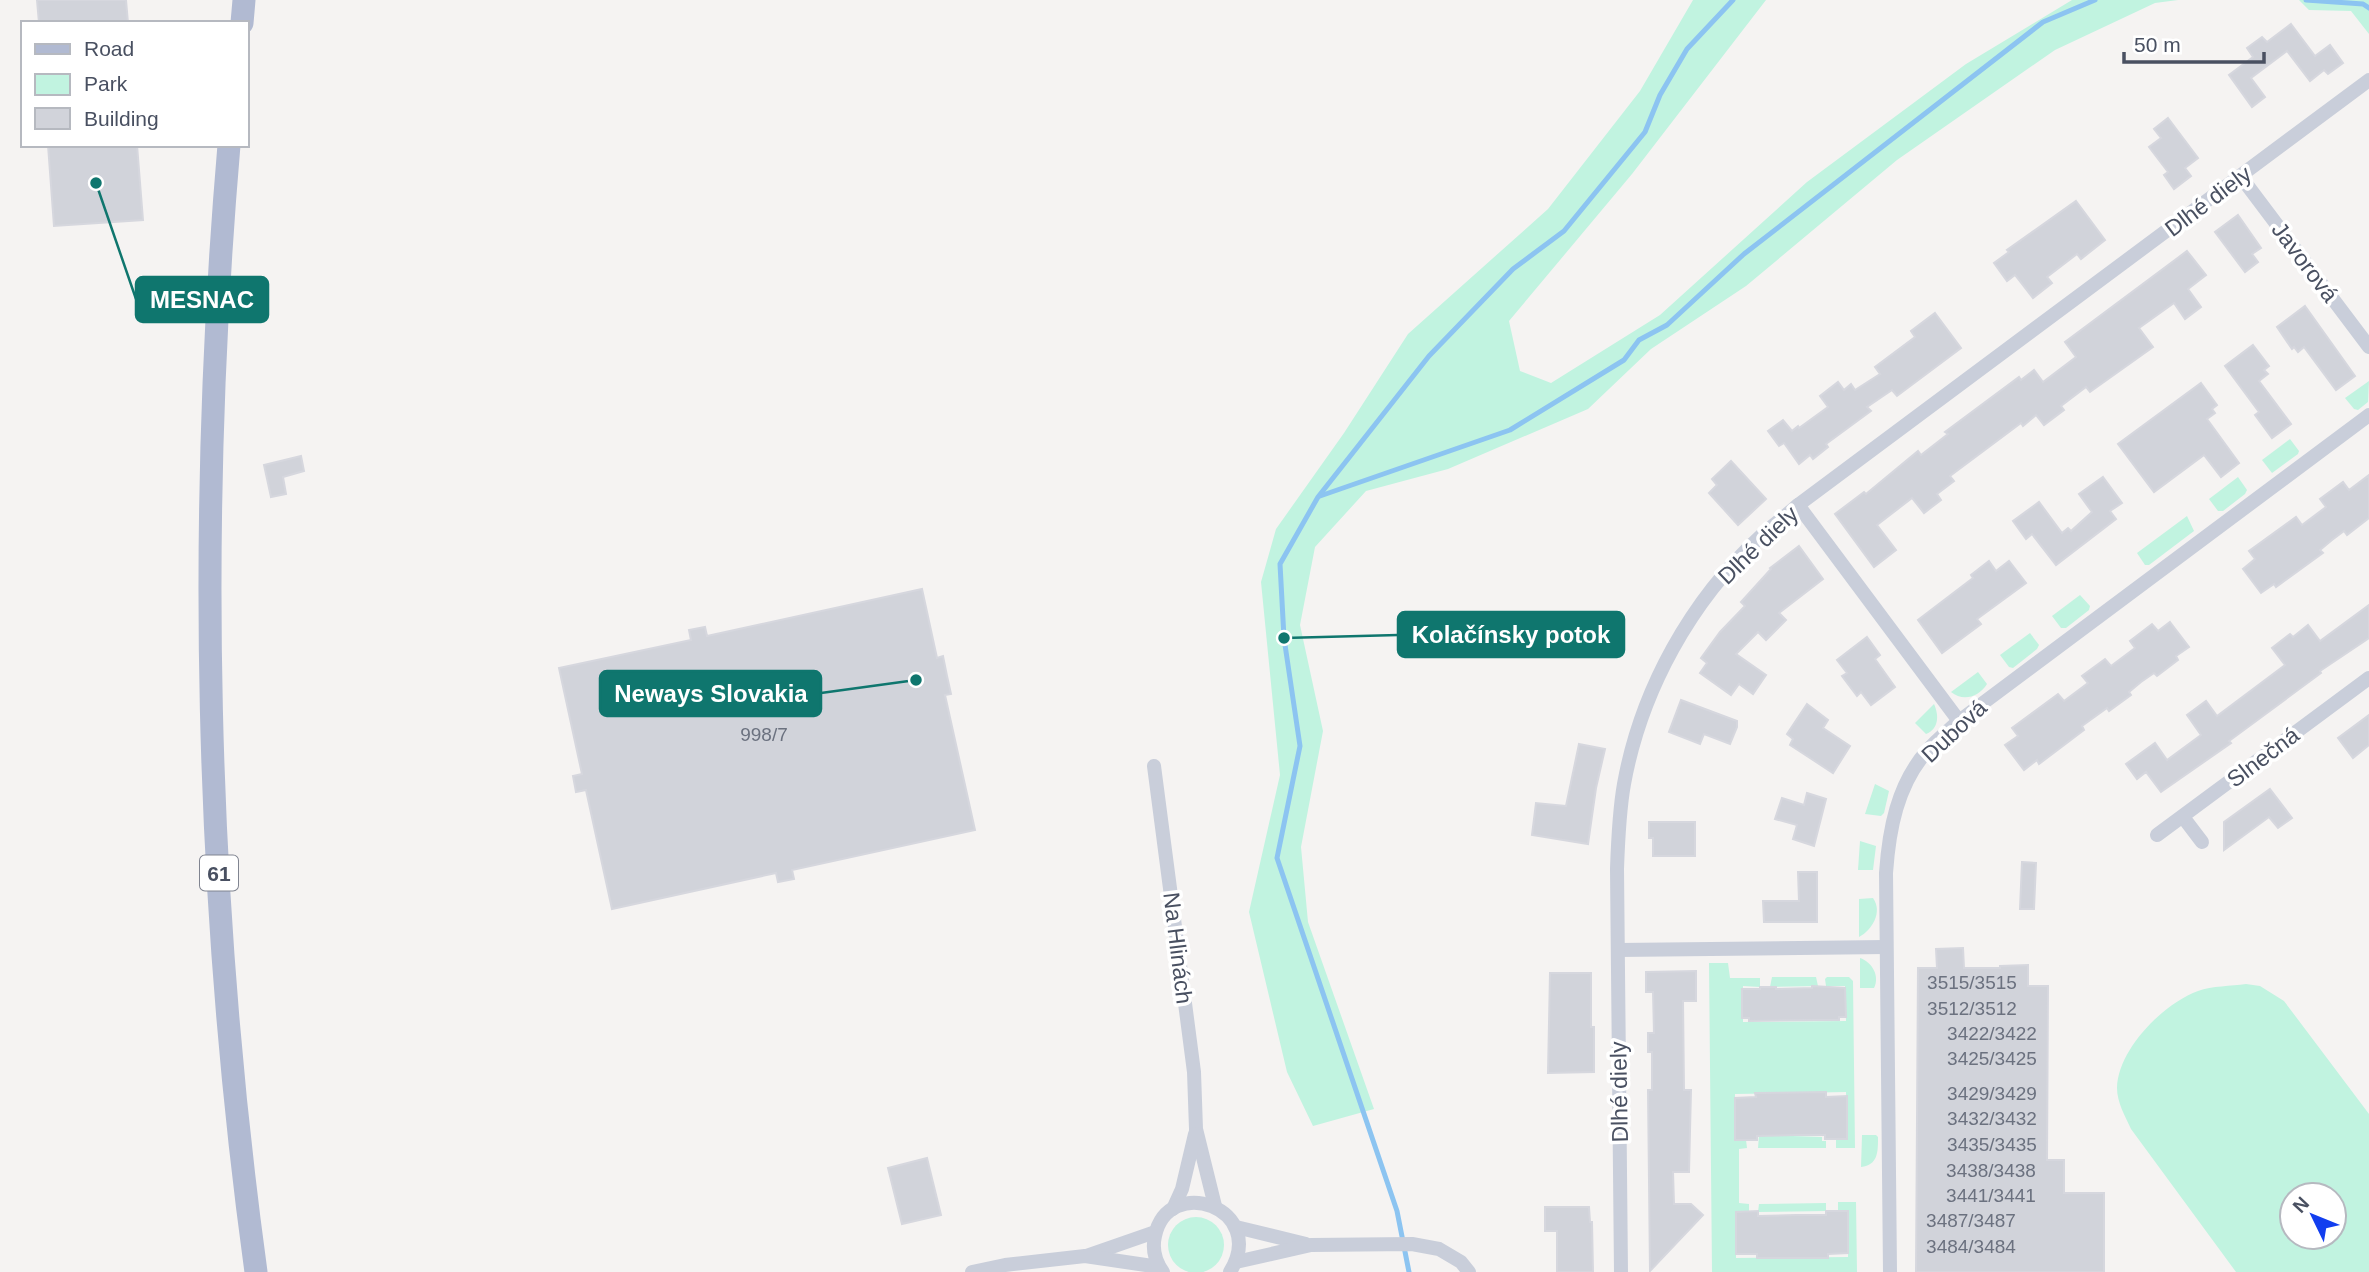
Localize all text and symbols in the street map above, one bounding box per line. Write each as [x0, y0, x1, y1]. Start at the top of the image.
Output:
legend [21, 21, 248, 147]
scale bar [2124, 21, 2264, 65]
text: 50 m [2134, 33, 2181, 56]
text: Road [84, 37, 134, 60]
text: Park [84, 72, 128, 95]
text: Building [84, 107, 159, 130]
street label: Dlhé diely [2160, 160, 2257, 242]
street label: Javorová [2267, 217, 2344, 307]
callout: MESNAC [136, 277, 268, 322]
text: MESNAC [150, 286, 254, 313]
street label: Dlhé diely [1713, 500, 1804, 589]
callout: Kolačínsky potok [1398, 612, 1624, 657]
text: Kolačínsky potok [1412, 621, 1611, 648]
callout: Neways Slovakia [600, 671, 821, 716]
text: Neways Slovakia [614, 680, 808, 707]
street label: Dubová [1916, 694, 1992, 768]
street label: Slnečná [2222, 721, 2304, 792]
house number: 998/7 [740, 724, 788, 745]
road number: 61 [200, 856, 238, 890]
street label: Na Hlinách [1158, 891, 1198, 1005]
house number: 3515/3515 [1927, 972, 2017, 993]
house number: 3512/3512 [1927, 998, 2017, 1019]
house number: 3422/3422 [1947, 1023, 2037, 1044]
street label: Dlhé diely [1605, 1041, 1633, 1143]
house number: 3425/3425 [1947, 1048, 2037, 1069]
house number: 3429/3429 [1947, 1083, 2037, 1104]
house number: 3432/3432 [1947, 1108, 2037, 1129]
house number: 3435/3435 [1947, 1134, 2037, 1155]
house number: 3438/3438 [1946, 1160, 2036, 1181]
north arrow [2278, 1181, 2348, 1251]
house number: 3441/3441 [1946, 1185, 2036, 1206]
text: N [2289, 1193, 2313, 1217]
house number: 3487/3487 [1926, 1210, 2016, 1231]
house number: 3484/3484 [1926, 1236, 2016, 1257]

